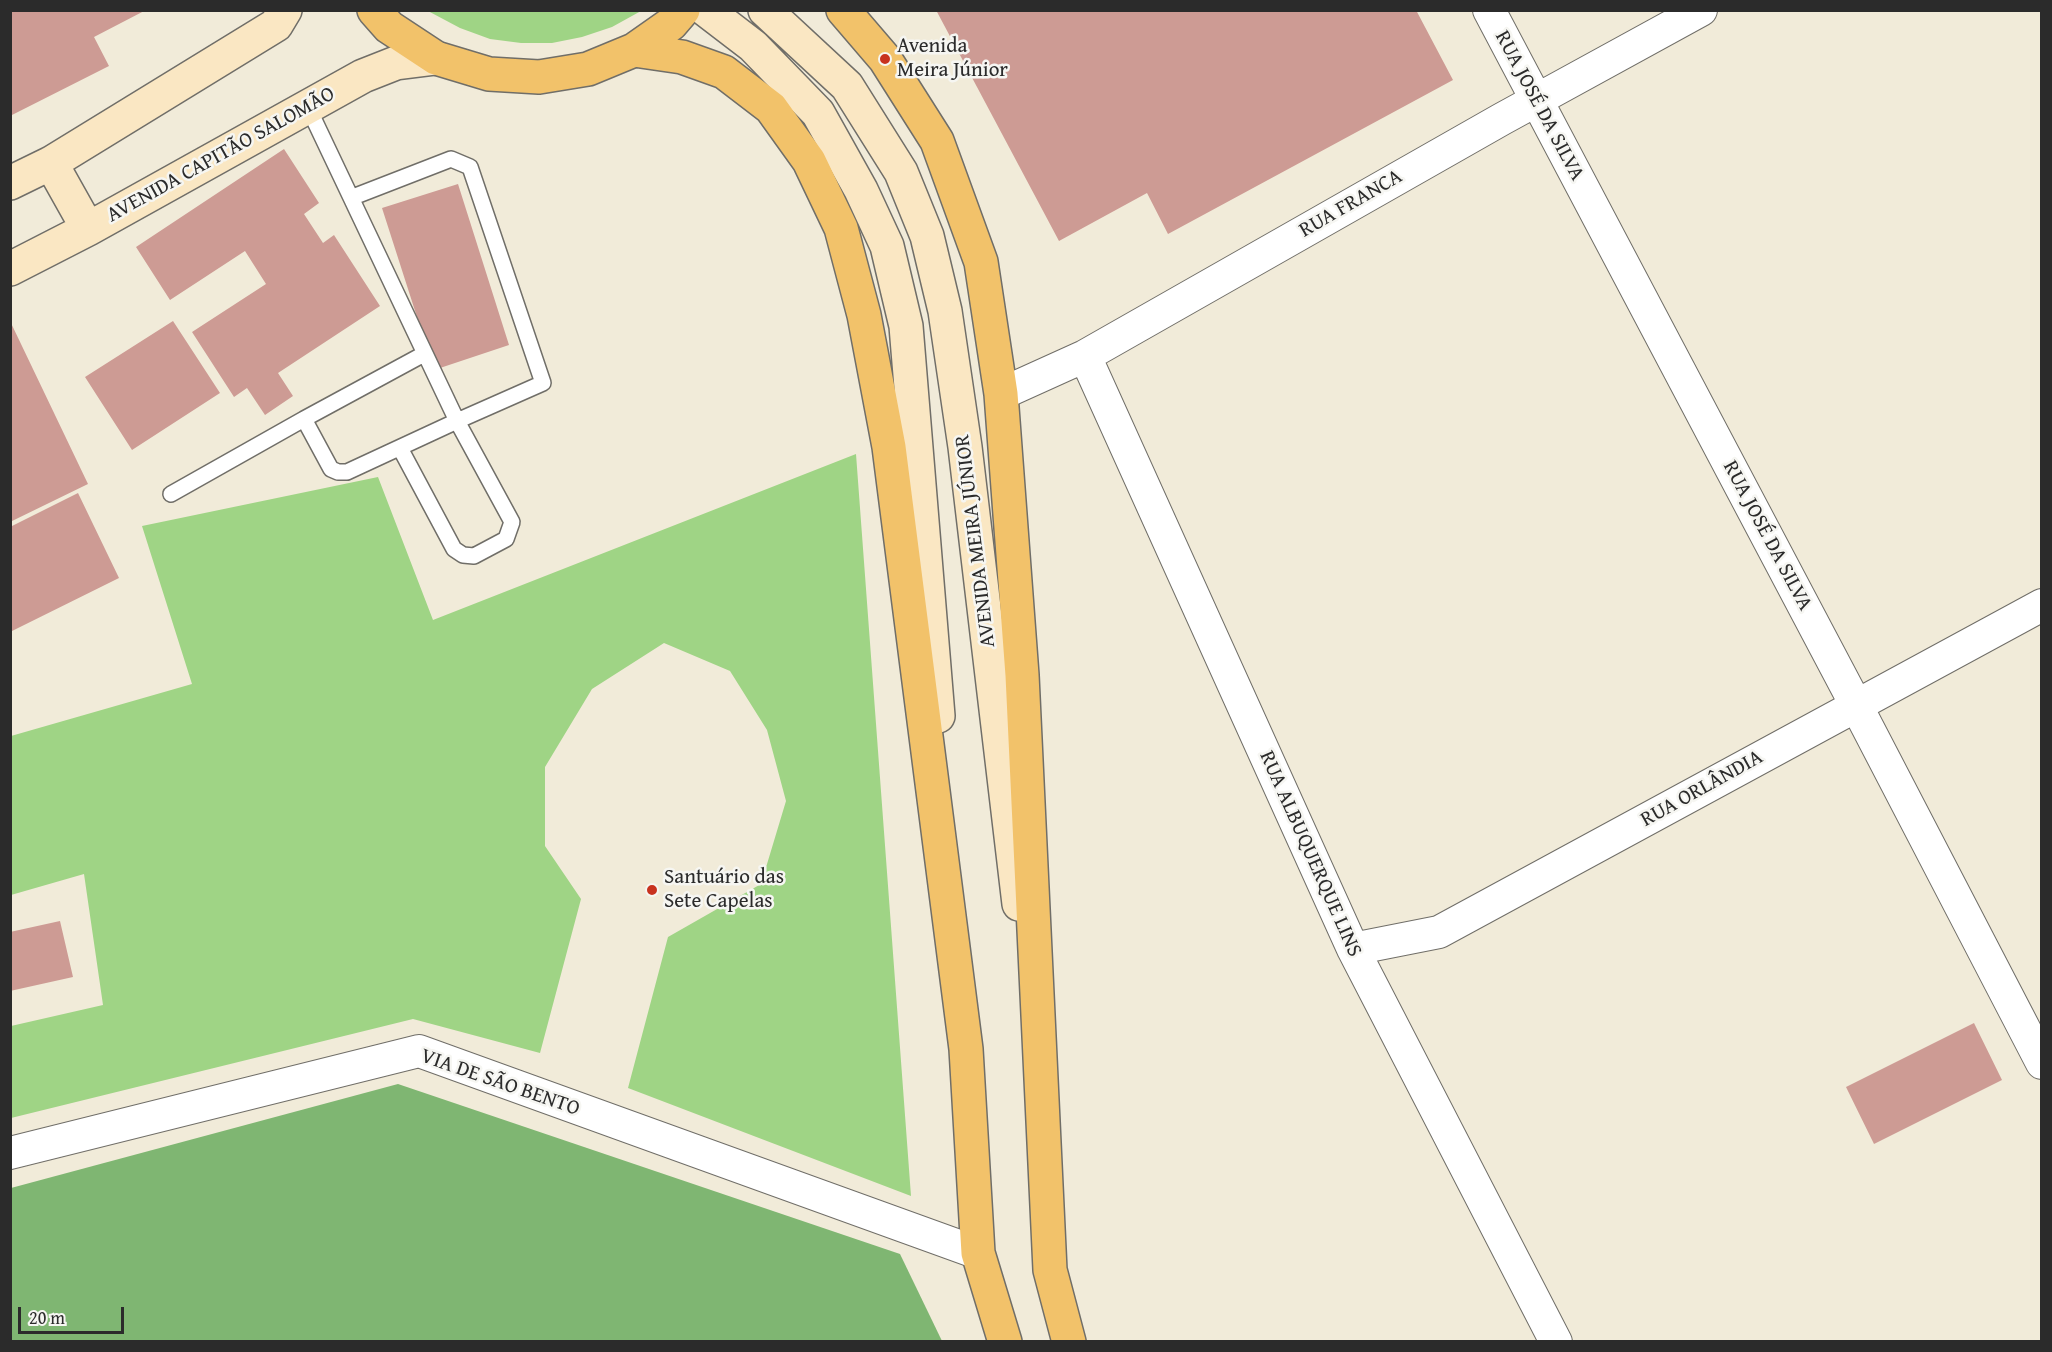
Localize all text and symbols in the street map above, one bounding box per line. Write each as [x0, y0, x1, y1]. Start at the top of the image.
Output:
street label: RUA JOSÉ DA SILVA [1489, 27, 1589, 185]
place label: Avenida Meira Júnior [897, 34, 1008, 84]
marker: Avenida Meira Júnior [878, 52, 892, 66]
street label: AVENIDA CAPITÃO SALOMÃO [102, 82, 340, 228]
street label: RUA FRANCA [1295, 164, 1407, 244]
street label: AVENIDA MEIRA JÚNIOR [950, 433, 1002, 649]
street label: RUA JOSÉ DA SILVA [1717, 457, 1817, 615]
street label: RUA ORLÂNDIA [1637, 745, 1767, 833]
street label: RUA ALBUQUERQUE LINS [1253, 747, 1367, 961]
place label: Santuário das Sete Capelas [664, 865, 784, 915]
marker: Santuário das Sete Capelas [645, 883, 659, 897]
street label: VIA DE SÃO BENTO [417, 1044, 583, 1122]
scale bar [21, 1295, 128, 1333]
text: 20 m [29, 1304, 65, 1331]

